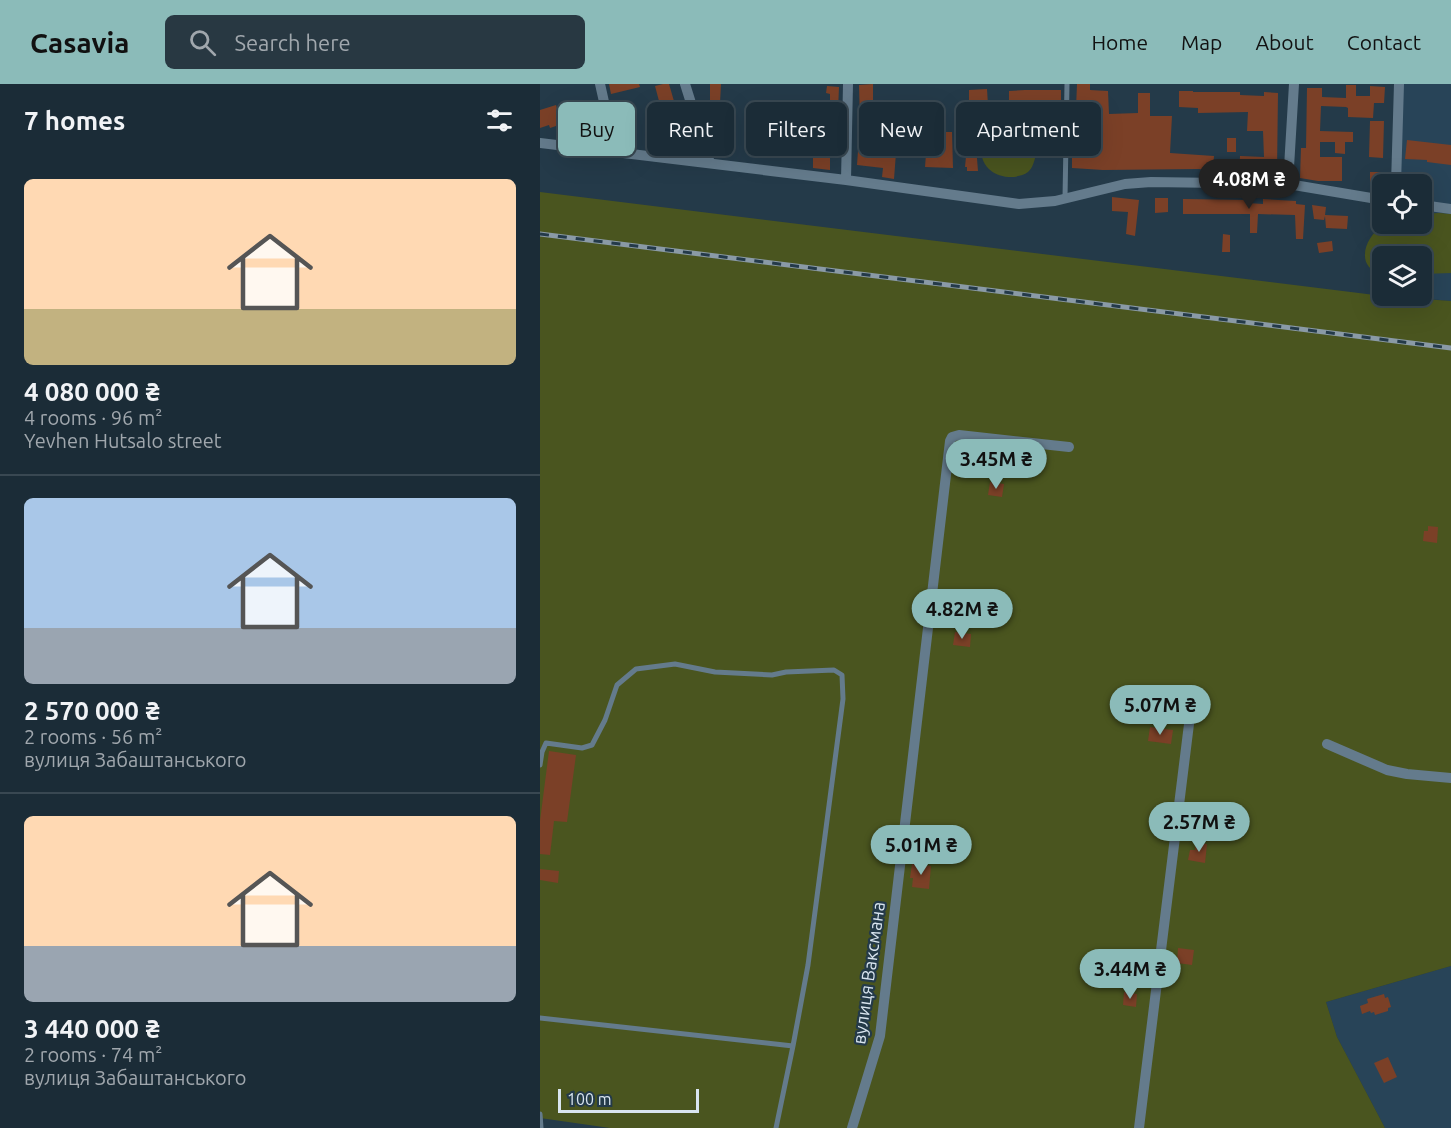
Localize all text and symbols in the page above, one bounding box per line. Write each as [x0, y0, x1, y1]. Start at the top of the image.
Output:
search box [165, 15, 585, 69]
icon: search [186, 26, 219, 59]
text: Casavia [30, 27, 129, 58]
text: Search here [234, 30, 351, 55]
text: Home [1091, 30, 1148, 54]
text: Map [1181, 30, 1222, 54]
text: About [1255, 30, 1314, 54]
text: Contact [1347, 30, 1421, 54]
chip: Buy [558, 102, 635, 156]
chip: Rent [647, 102, 734, 156]
chip: Filters [746, 102, 847, 156]
chip: New [859, 102, 944, 156]
chip: Apartment [956, 102, 1101, 156]
icon: filters [483, 104, 516, 137]
text: 7 homes [24, 106, 125, 135]
pin: 4.08M ₴ [1194, 159, 1304, 210]
text: 4.08M ₴ [1213, 167, 1285, 190]
map controls [1372, 174, 1432, 306]
button: locate [1372, 174, 1432, 234]
icon: home [216, 218, 324, 326]
button: layers [1372, 246, 1432, 306]
text: 4 080 000 ₴ [24, 377, 160, 406]
text: 4 rooms · 96 m² [24, 406, 162, 429]
text: Yevhen Hutsalo street [24, 429, 222, 452]
pin: 3.45M ₴ [941, 439, 1051, 490]
text: 3.45M ₴ [960, 447, 1032, 470]
icon: home [216, 537, 324, 645]
pin: 4.82M ₴ [907, 589, 1017, 640]
text: 4.82M ₴ [926, 597, 998, 620]
pin: 5.07M ₴ [1105, 685, 1215, 736]
text: 5.07M ₴ [1124, 693, 1196, 716]
text: 2 570 000 ₴ [24, 696, 160, 725]
text: 2 rooms · 56 m² [24, 725, 162, 748]
text: вулиця Забаштанського [24, 748, 246, 771]
pin: 2.57M ₴ [1144, 802, 1254, 853]
text: 2.57M ₴ [1163, 810, 1235, 833]
pin: 5.01M ₴ [866, 825, 976, 876]
text: 5.01M ₴ [885, 833, 957, 856]
icon: home [216, 855, 324, 963]
street label: вулиця Ваксмана [848, 900, 888, 1046]
pin: 3.44M ₴ [1075, 949, 1185, 1000]
text: 3.44M ₴ [1094, 957, 1166, 980]
text: 3 440 000 ₴ [24, 1014, 160, 1043]
text: 2 rooms · 74 m² [24, 1043, 162, 1066]
text: вулиця Забаштанського [24, 1066, 246, 1089]
scale bar [558, 1086, 699, 1114]
text: 100 m [567, 1090, 612, 1108]

